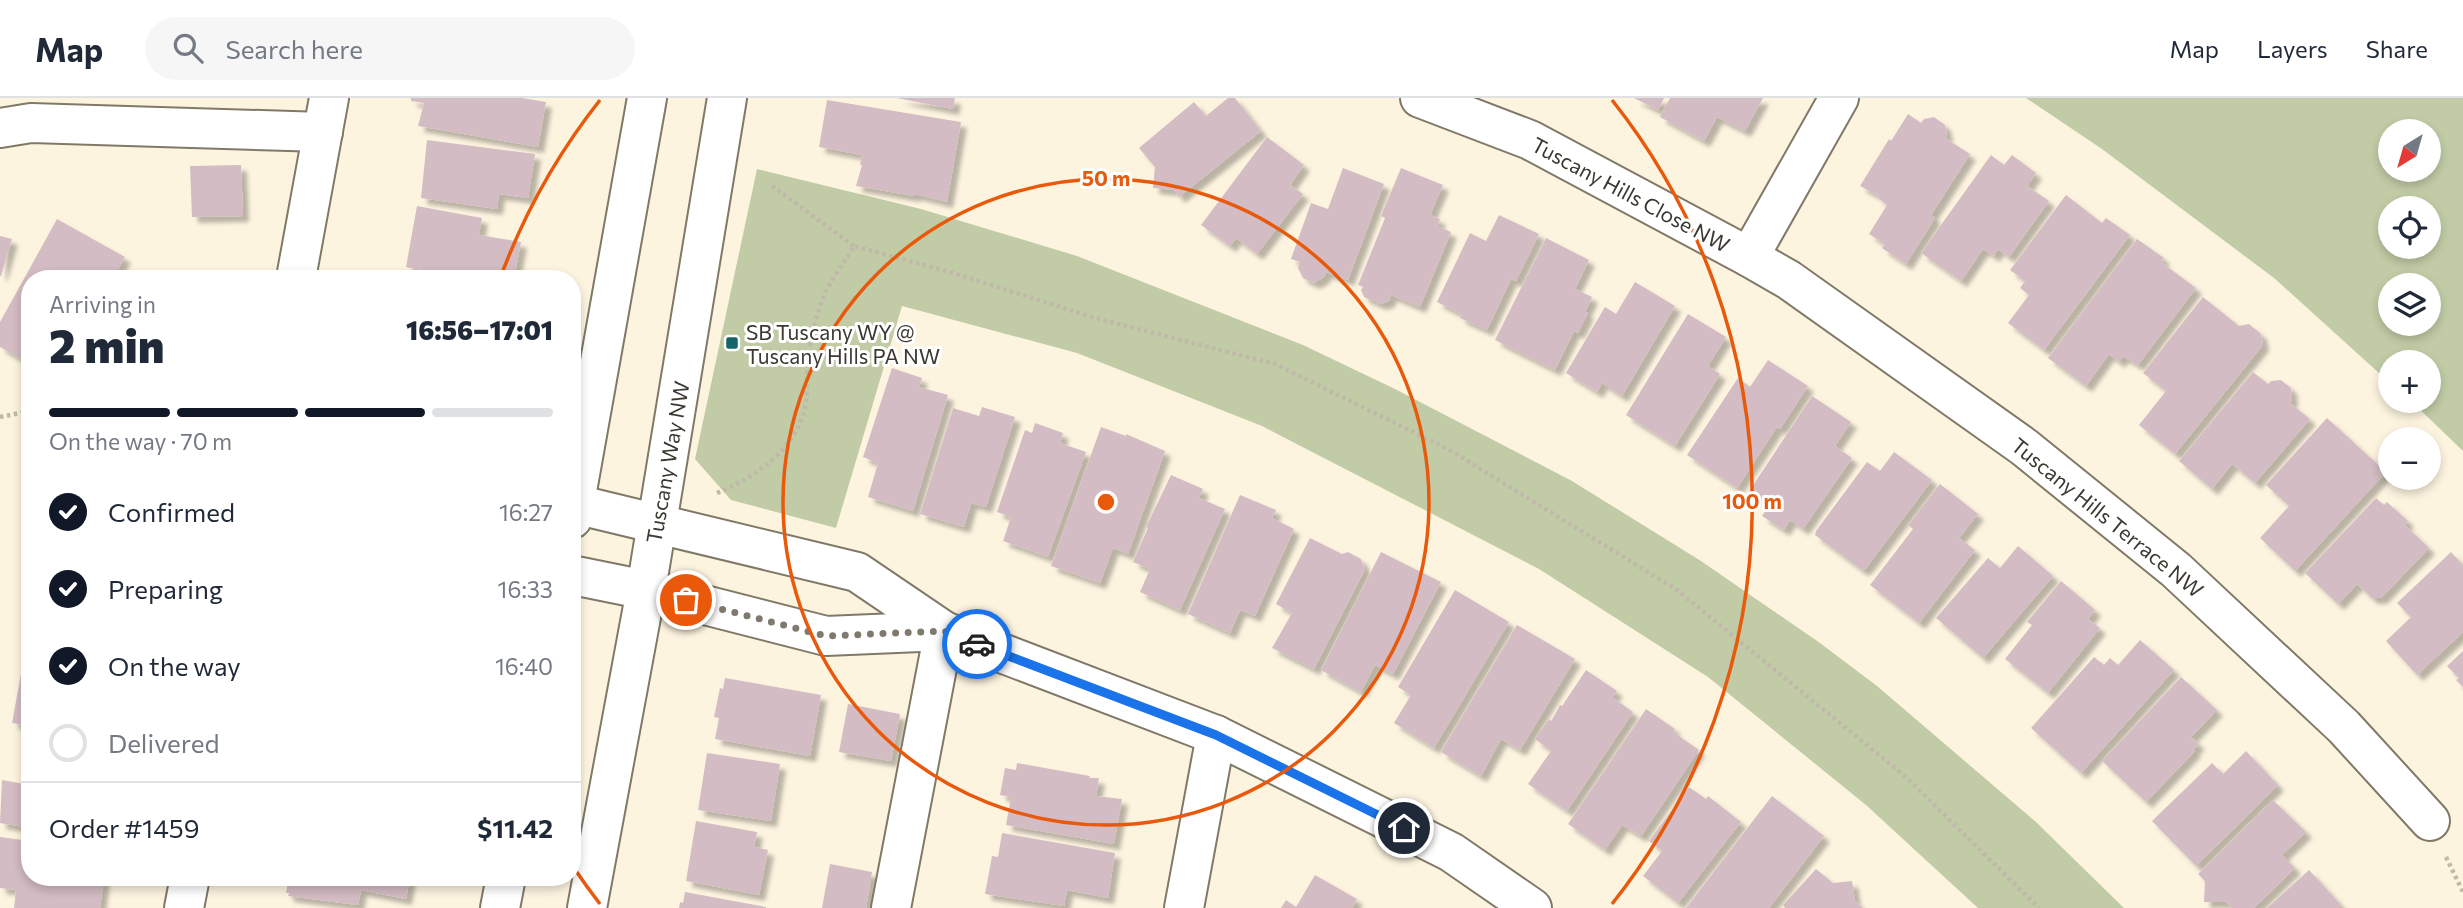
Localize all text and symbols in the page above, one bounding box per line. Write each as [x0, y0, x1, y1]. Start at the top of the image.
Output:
search box [145, 17, 635, 80]
text: Map [35, 28, 103, 69]
icon: search [169, 29, 207, 67]
text: Search here [225, 33, 363, 64]
text: Map [2170, 34, 2219, 63]
text: Layers [2257, 34, 2328, 63]
text: Share [2366, 34, 2428, 63]
north arrow [2378, 119, 2441, 182]
map controls [2378, 119, 2441, 490]
street label: Tuscany Hills Close NW [1528, 131, 1734, 257]
text: 50 m [1082, 165, 1130, 190]
button: locate [2378, 196, 2441, 259]
button: layers [2378, 273, 2441, 336]
text: Arriving in [49, 290, 156, 318]
text: 16:56–17:01 [406, 314, 553, 345]
text: 2 min [49, 316, 165, 372]
place label: SB Tuscany WY @ Tuscany Hills PA NW [746, 319, 940, 368]
marker: SB Tuscany WY @ Tuscany Hills PA NW [724, 335, 740, 351]
button: + [2378, 350, 2441, 413]
street label: Tuscany Way NW [640, 379, 694, 545]
text: On the way · 70 m [49, 427, 232, 455]
button: − [2378, 427, 2441, 490]
street label: Tuscany Hills Terrace NW [2007, 432, 2209, 602]
text: 100 m [1722, 488, 1782, 513]
centre of rings [1094, 490, 1118, 514]
icon: check [49, 493, 87, 531]
text: Confirmed [108, 496, 235, 527]
text: 16:27 [499, 498, 553, 526]
icon: check [49, 570, 87, 608]
pin [656, 570, 716, 630]
text: Preparing [108, 573, 223, 604]
text: 16:33 [498, 575, 553, 603]
icon: bag [667, 581, 705, 619]
courier [942, 609, 1012, 679]
icon: car [958, 625, 996, 663]
icon: check [49, 647, 87, 685]
text: On the way [108, 650, 241, 681]
text: 16:40 [495, 652, 553, 680]
text: Delivered [108, 727, 219, 758]
pin [1374, 798, 1434, 858]
icon: home [1385, 809, 1423, 847]
text: Order #1459 [49, 812, 199, 843]
text: $11.42 [477, 812, 553, 843]

